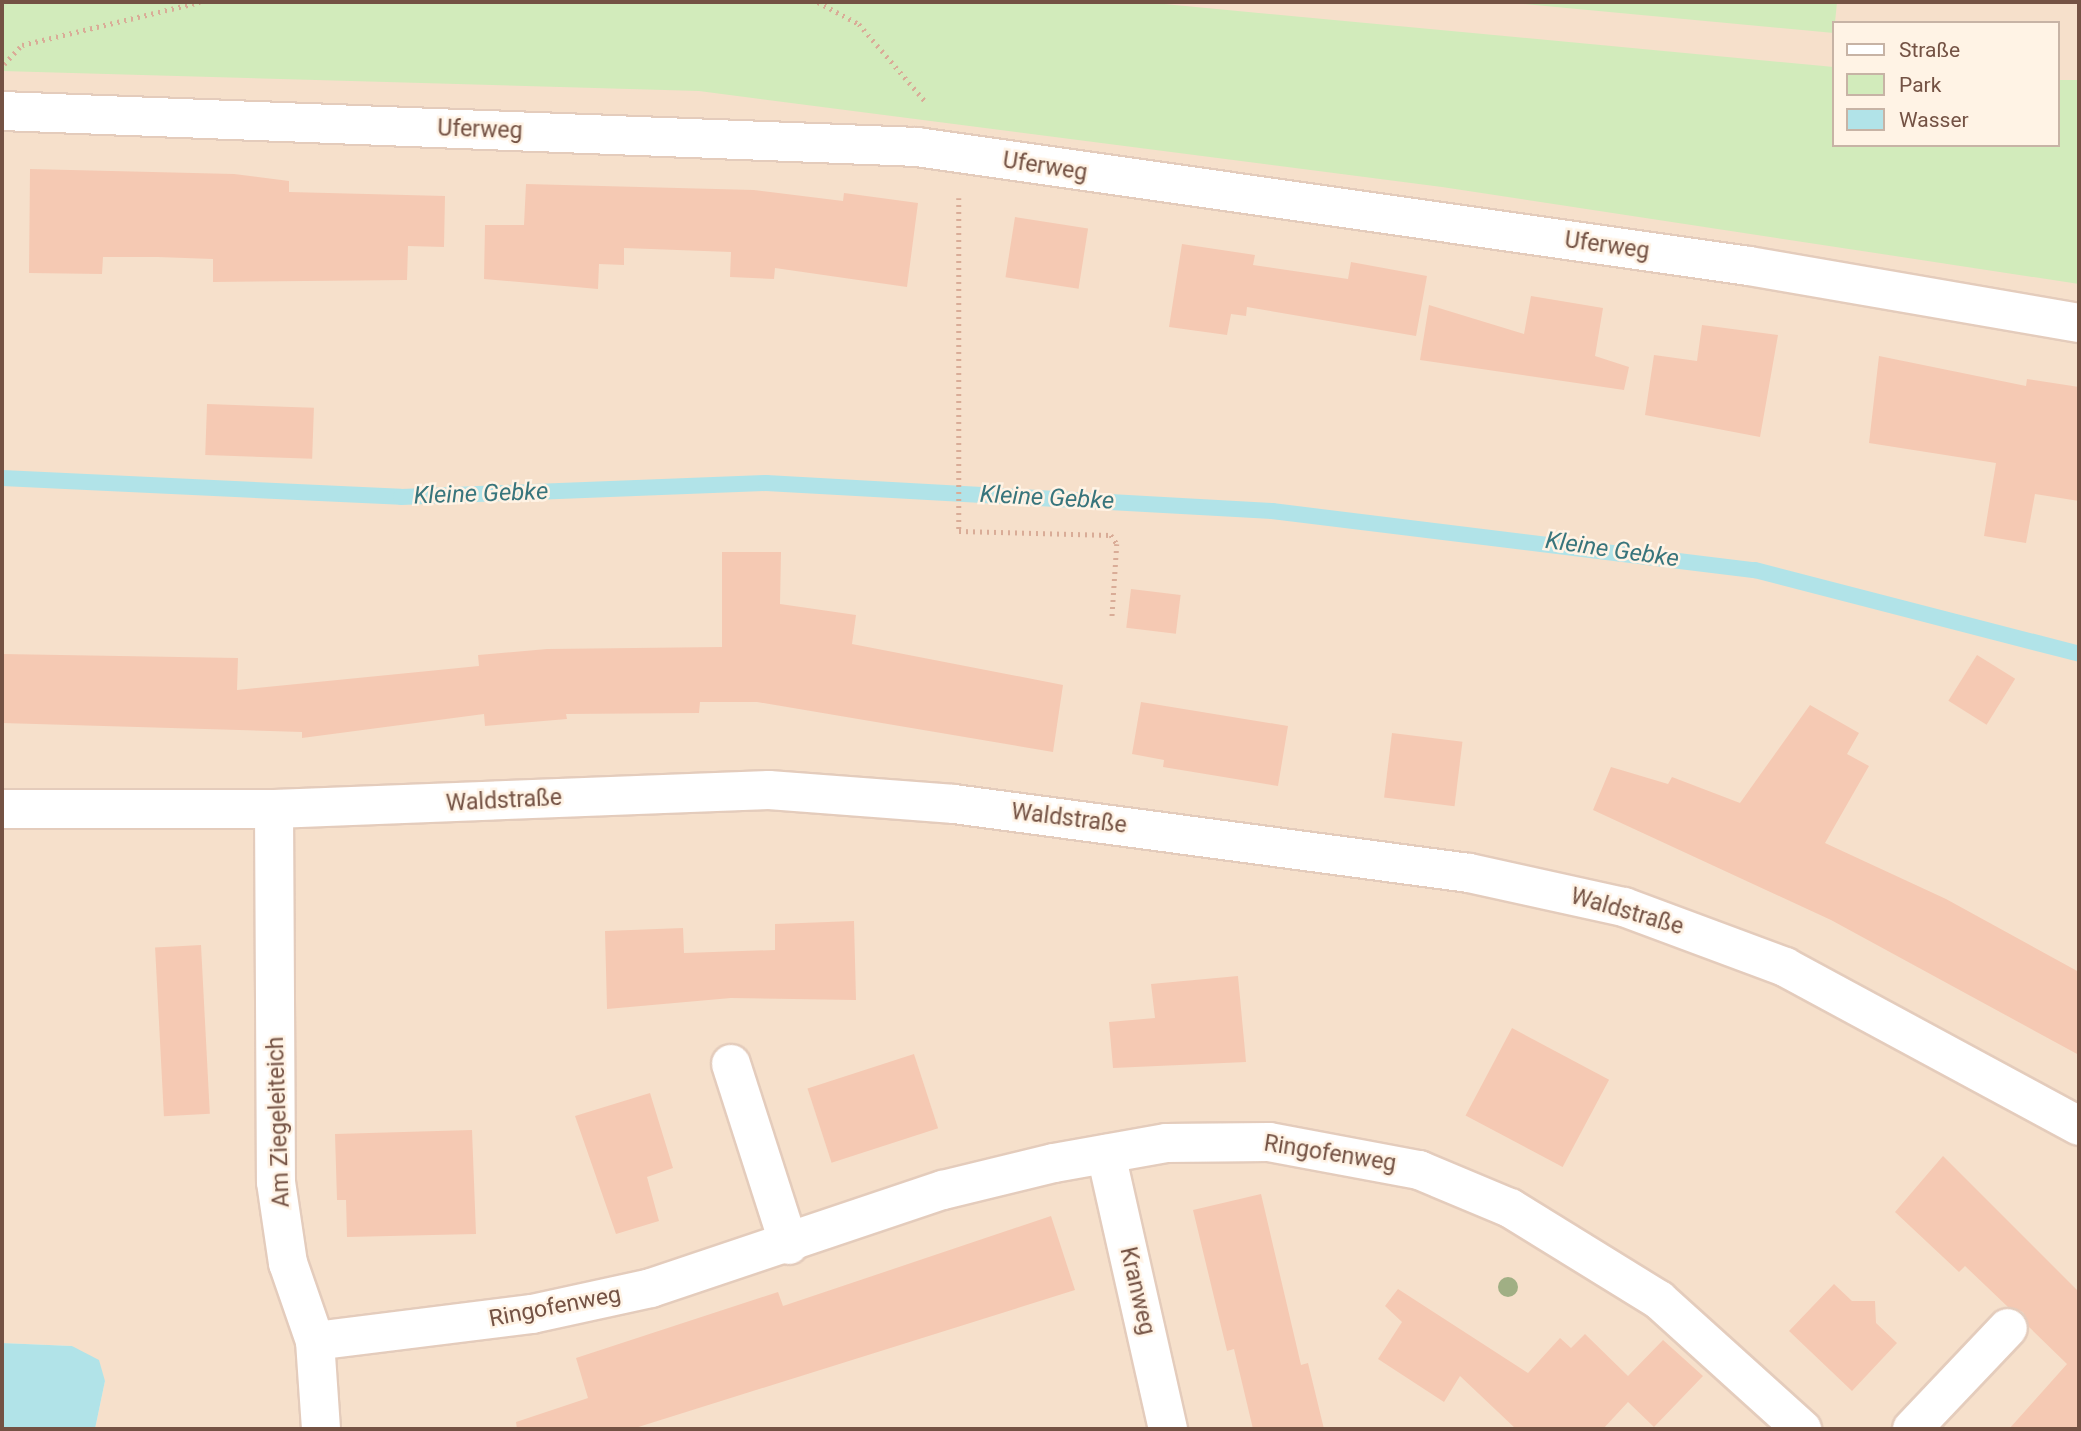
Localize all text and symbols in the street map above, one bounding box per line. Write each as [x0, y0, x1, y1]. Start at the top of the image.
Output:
legend [1832, 21, 2060, 147]
text: Straße [1899, 38, 1960, 62]
text: Park [1899, 73, 1941, 97]
text: Wasser [1899, 108, 1969, 132]
street label: Uferweg [437, 115, 523, 145]
street label: Uferweg [1001, 147, 1089, 187]
street label: Uferweg [1563, 226, 1651, 266]
water label: Kleine Gebke [413, 477, 549, 511]
water label: Kleine Gebke [979, 480, 1115, 516]
water label: Kleine Gebke [1543, 526, 1681, 574]
street label: Waldstraße [445, 784, 563, 818]
street label: Waldstraße [1010, 798, 1128, 840]
street label: Waldstraße [1567, 883, 1687, 941]
street label: Am Ziegeleiteich [262, 1036, 296, 1208]
street label: Ringofenweg [1262, 1130, 1398, 1178]
street label: Kranweg [1114, 1244, 1160, 1338]
street label: Ringofenweg [487, 1281, 623, 1333]

